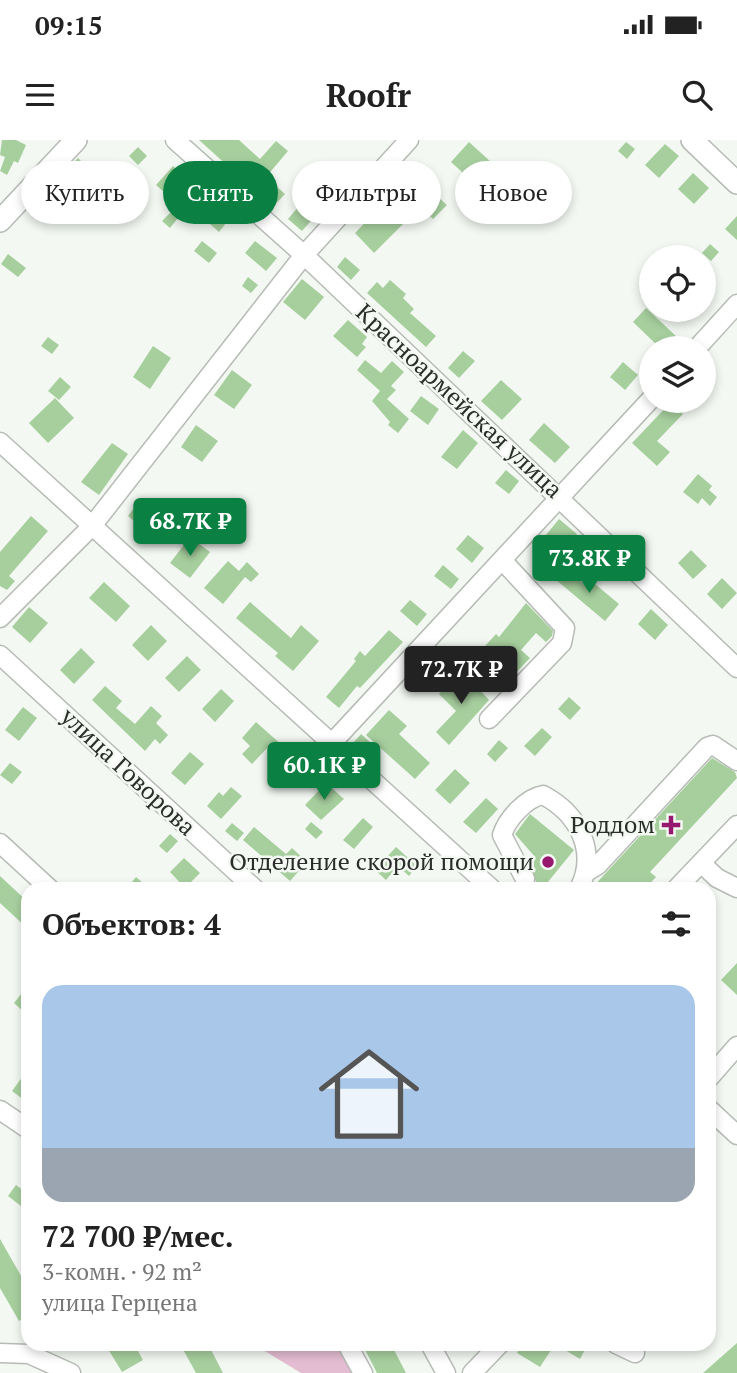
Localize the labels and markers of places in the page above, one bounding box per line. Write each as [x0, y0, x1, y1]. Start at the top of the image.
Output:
pin: 68.7K ₽ [125, 498, 255, 558]
pin: 73.8K ₽ [524, 536, 654, 595]
pin: 72.7K ₽ [396, 646, 526, 706]
pin: 60.1K ₽ [259, 742, 389, 802]
place label: Роддом [570, 808, 655, 840]
marker: Роддом [661, 815, 681, 835]
place label: Отделение скорой помощи [229, 845, 534, 877]
marker: Отделение скорой помощи [540, 854, 556, 870]

